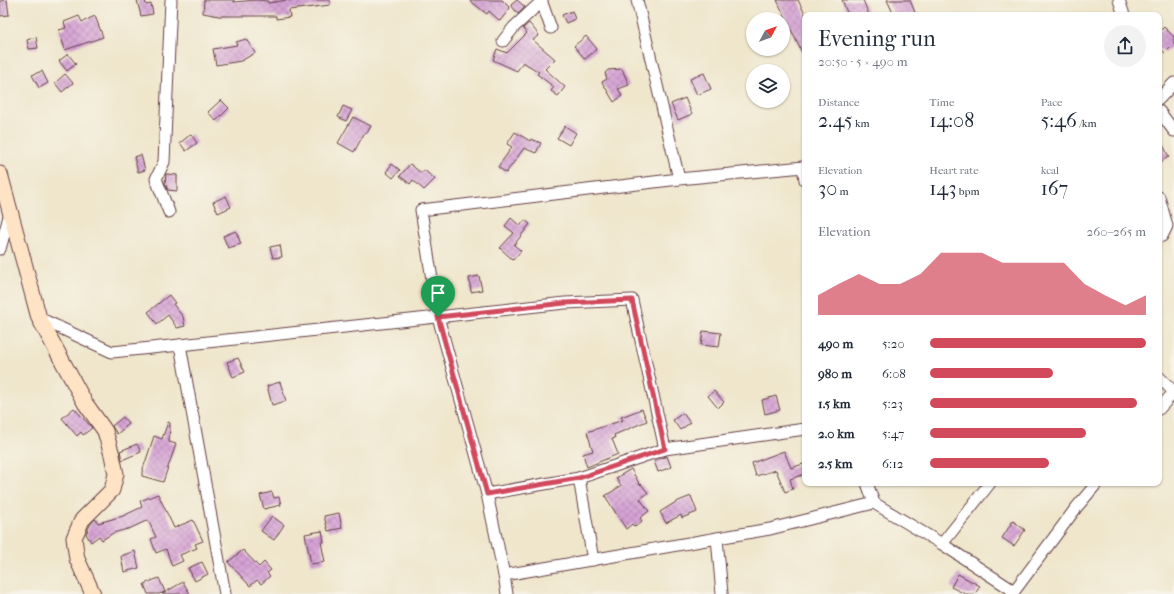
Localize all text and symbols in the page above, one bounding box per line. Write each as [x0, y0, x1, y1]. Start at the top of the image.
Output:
north arrow [746, 12, 790, 56]
map controls [746, 12, 790, 108]
button: share [1104, 25, 1146, 67]
text: Evening run [818, 26, 936, 52]
text: 20:50 · 5 × 490 m [818, 54, 907, 69]
button: layers [746, 64, 790, 108]
text: Distance [818, 96, 859, 109]
text: Time [929, 96, 954, 109]
text: Pace [1041, 96, 1063, 109]
text: 2.45 [818, 109, 853, 132]
text: 14:08 [929, 109, 974, 132]
text: 5:46 [1041, 109, 1077, 132]
text: km [853, 117, 870, 130]
text: /km [1077, 117, 1097, 130]
text: Elevation [818, 164, 862, 177]
text: Heart rate [929, 164, 979, 177]
text: kcal [1041, 164, 1059, 177]
text: 30 [818, 177, 837, 200]
text: 143 [929, 177, 956, 200]
text: 167 [1041, 177, 1068, 200]
text: m [837, 185, 849, 198]
text: bpm [956, 185, 980, 198]
text: Elevation [818, 224, 871, 239]
text: 260–265 m [1086, 224, 1146, 239]
pin [421, 276, 455, 317]
icon: arrive [427, 282, 449, 304]
text: 490 m [818, 336, 853, 351]
text: 5:20 [882, 336, 905, 351]
text: 980 m [818, 366, 852, 381]
text: 6:08 [882, 366, 906, 381]
text: 1.5 km [818, 396, 851, 411]
text: 5:23 [882, 396, 903, 411]
text: 2.0 km [818, 426, 855, 441]
text: 5:47 [882, 426, 904, 441]
text: 2.5 km [818, 456, 853, 471]
text: 6:12 [882, 456, 904, 471]

